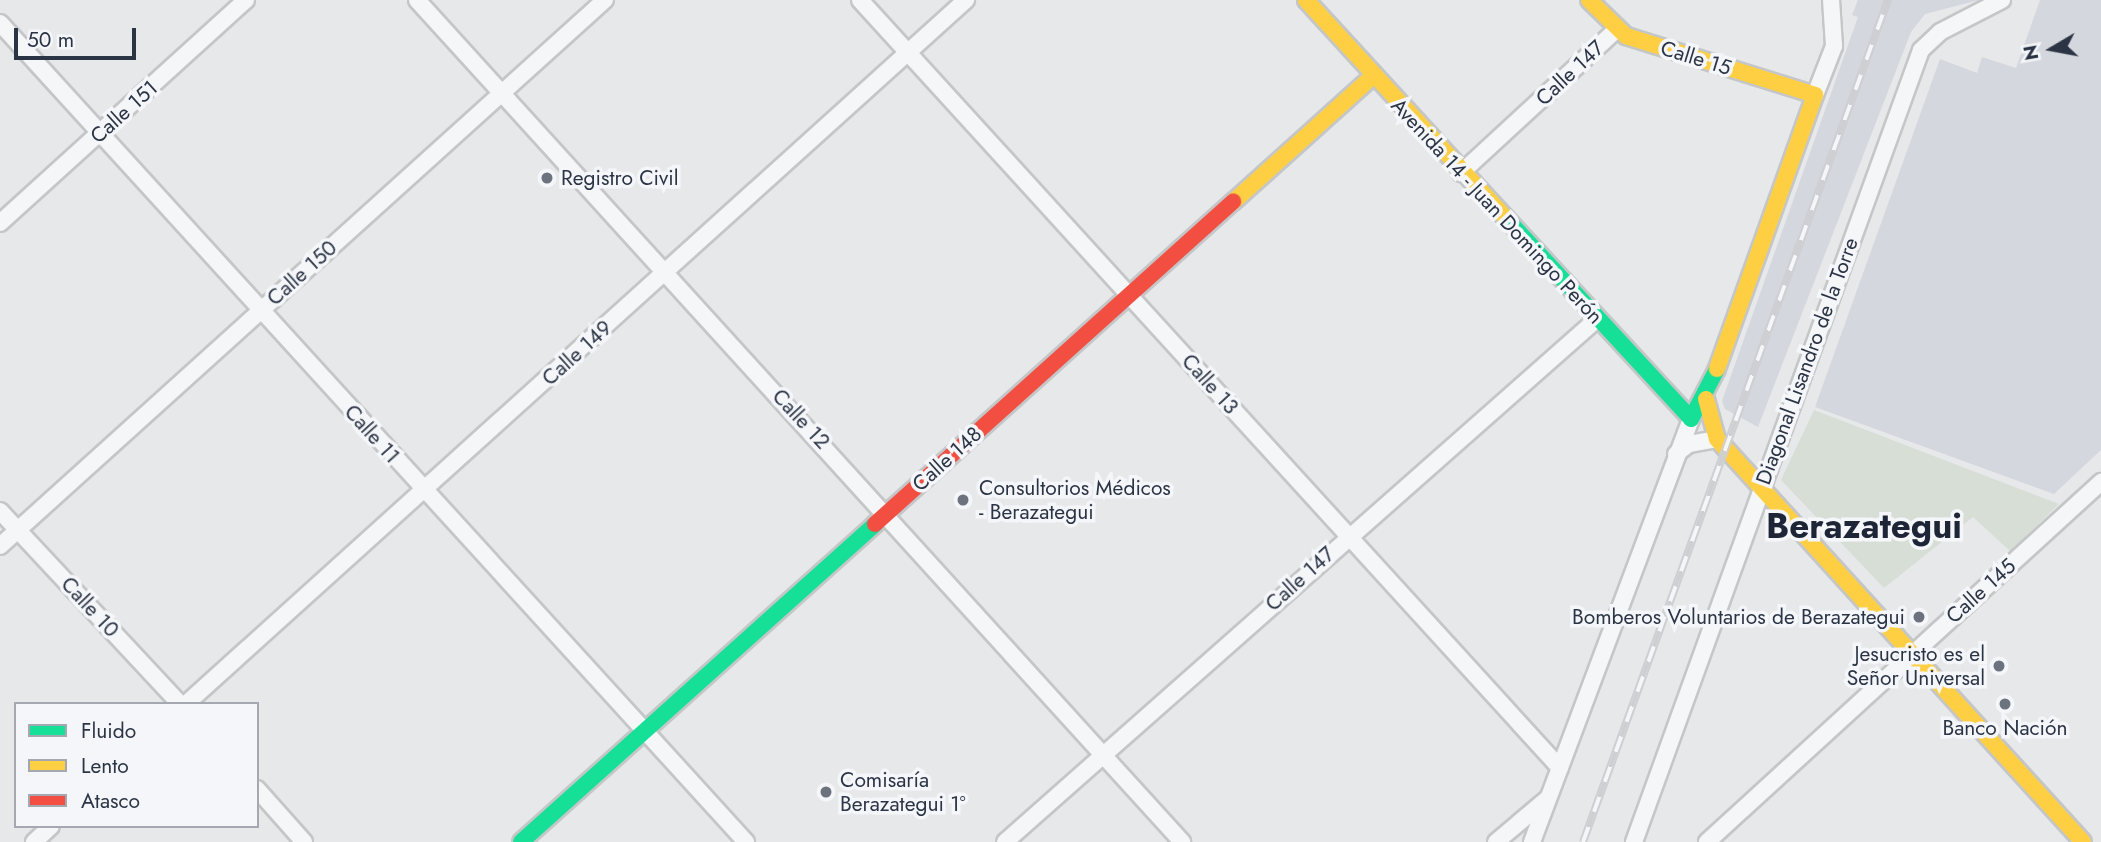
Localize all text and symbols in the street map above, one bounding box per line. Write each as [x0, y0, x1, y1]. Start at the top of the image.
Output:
scale bar [18, 14, 140, 58]
north arrow [2017, 14, 2087, 84]
text: 50 m [27, 25, 74, 55]
street label: Calle 147 [1531, 35, 1609, 111]
street label: Calle 15 [1658, 35, 1734, 81]
text: N [2016, 43, 2045, 63]
street label: Calle 151 [85, 75, 163, 149]
street label: Avenida 14 - Juan Domingo Perón [1386, 93, 1608, 329]
place label: Registro Civil [561, 165, 679, 191]
marker: Registro Civil [539, 170, 555, 186]
street label: Diagonal Lisandro de la Torre [1751, 234, 1863, 488]
street label: Calle 150 [262, 235, 342, 311]
street label: Calle 149 [537, 315, 617, 391]
street label: Calle 13 [1176, 349, 1244, 419]
street label: Calle 12 [767, 384, 835, 454]
street label: Calle 11 [339, 399, 405, 469]
street label: Calle 148 [907, 421, 987, 497]
place label: Consultorios Médicos - Berazategui [979, 475, 1171, 525]
marker: Consultorios Médicos - Berazategui [953, 490, 973, 510]
district label: Berazategui [1766, 505, 1962, 547]
street label: Calle 147 [1260, 542, 1340, 616]
street label: Calle 145 [1941, 553, 2021, 629]
street label: Calle 10 [56, 572, 124, 642]
place label: Bomberos Voluntarios de Berazategui [1572, 604, 1905, 630]
marker: Bomberos Voluntarios de Berazategui [1911, 609, 1927, 625]
place label: Jesucristo es el Señor Universal [1847, 641, 1985, 691]
marker: Jesucristo es el Señor Universal [1991, 658, 2007, 674]
marker: Banco Nación [1997, 696, 2013, 712]
legend [14, 702, 259, 828]
place label: Banco Nación [1942, 715, 2068, 741]
text: Fluido [81, 716, 136, 746]
text: Lento [81, 751, 129, 781]
place label: Comisaría Berazategui 1° [840, 767, 965, 817]
marker: Comisaría Berazategui 1° [818, 784, 834, 800]
text: Atasco [81, 786, 140, 816]

